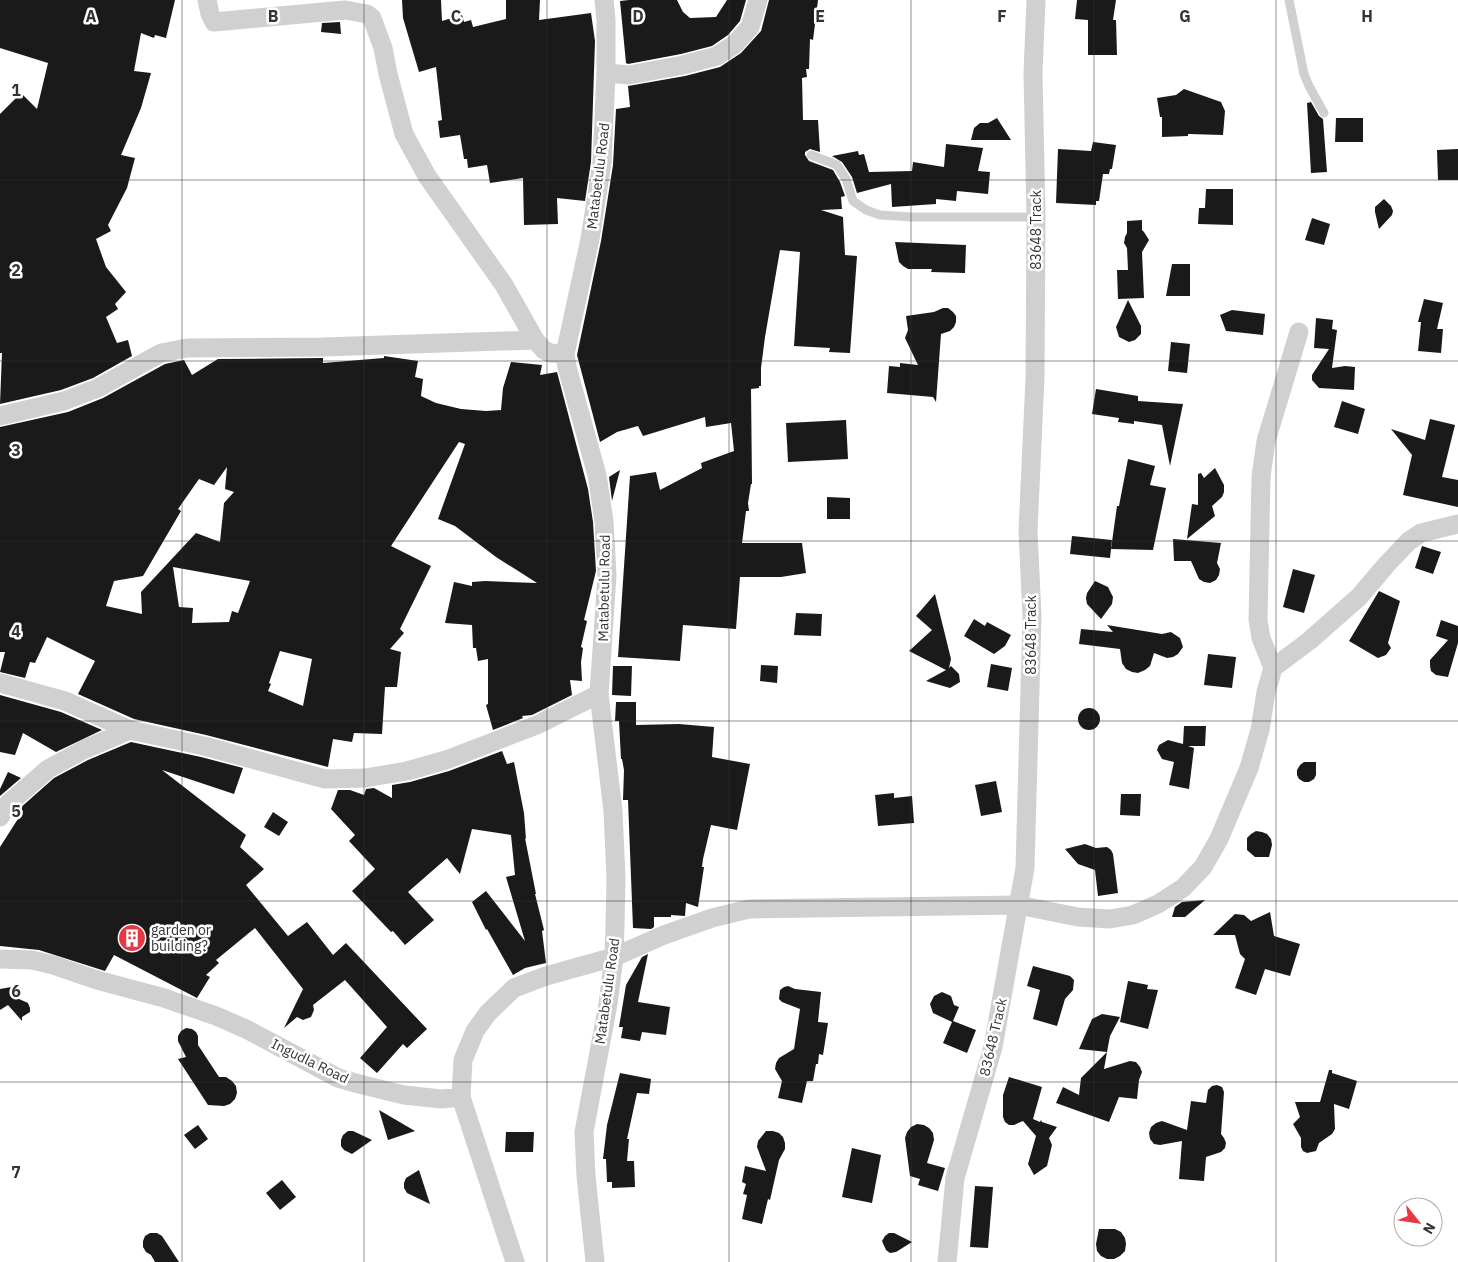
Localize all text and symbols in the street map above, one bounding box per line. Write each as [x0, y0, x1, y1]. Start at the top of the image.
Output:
text: A [86, 6, 97, 26]
text: B [268, 6, 279, 26]
text: C [451, 6, 461, 26]
text: D [632, 6, 644, 26]
text: E [815, 6, 825, 26]
text: F [997, 6, 1007, 26]
text: G [1179, 6, 1191, 26]
text: H [1361, 6, 1373, 26]
text: 1 [11, 80, 21, 100]
street label: Matabetulu Road [583, 122, 613, 230]
street label: 83648 Track [1027, 190, 1045, 270]
text: 2 [11, 260, 21, 280]
text: 3 [11, 440, 21, 460]
street label: Matabetulu Road [594, 534, 614, 642]
street label: 83648 Track [1022, 595, 1040, 675]
text: 4 [11, 621, 21, 641]
text: 5 [11, 801, 21, 821]
place label: garden or building? [151, 921, 211, 955]
building icon: garden or building? [117, 923, 147, 953]
street label: Matabetulu Road [591, 937, 623, 1045]
text: 6 [11, 981, 21, 1001]
street label: 83648 Track [975, 996, 1011, 1078]
street label: Ingudla Road [268, 1035, 352, 1087]
text: 7 [11, 1162, 21, 1182]
north arrow [1393, 1197, 1443, 1247]
text: N [1419, 1220, 1440, 1237]

